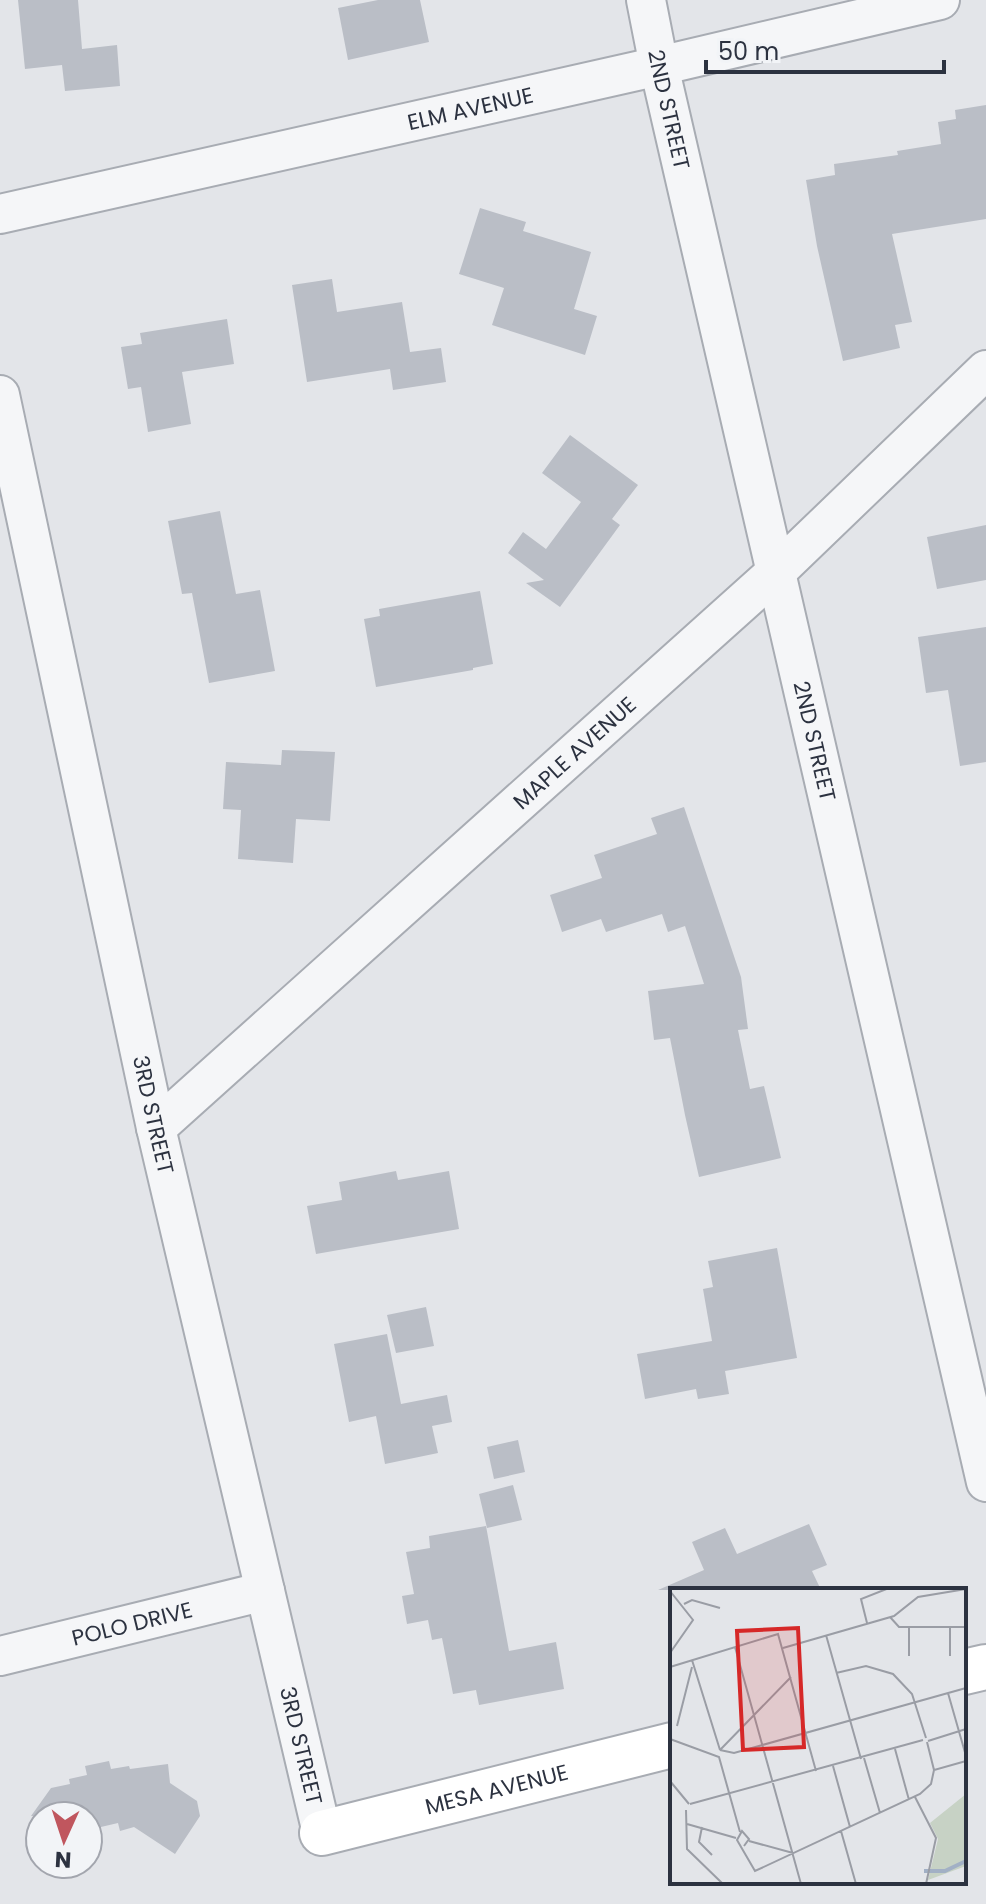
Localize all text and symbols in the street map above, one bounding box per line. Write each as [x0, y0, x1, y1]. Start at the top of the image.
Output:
scale bar [706, 24, 944, 74]
text: 50 m [718, 35, 779, 68]
street label: 2ND STREET [640, 47, 697, 173]
street label: ELM AVENUE [404, 80, 536, 138]
street label: 2ND STREET [786, 678, 843, 804]
street label: MAPLE AVENUE [506, 690, 643, 817]
street label: 3RD STREET [125, 1053, 181, 1177]
inset map [670, 1588, 966, 1884]
street label: POLO DRIVE [69, 1594, 196, 1654]
street label: 3RD STREET [272, 1684, 330, 1808]
street label: MESA AVENUE [422, 1757, 572, 1822]
north arrow [24, 1800, 104, 1880]
text: N [54, 1844, 72, 1875]

